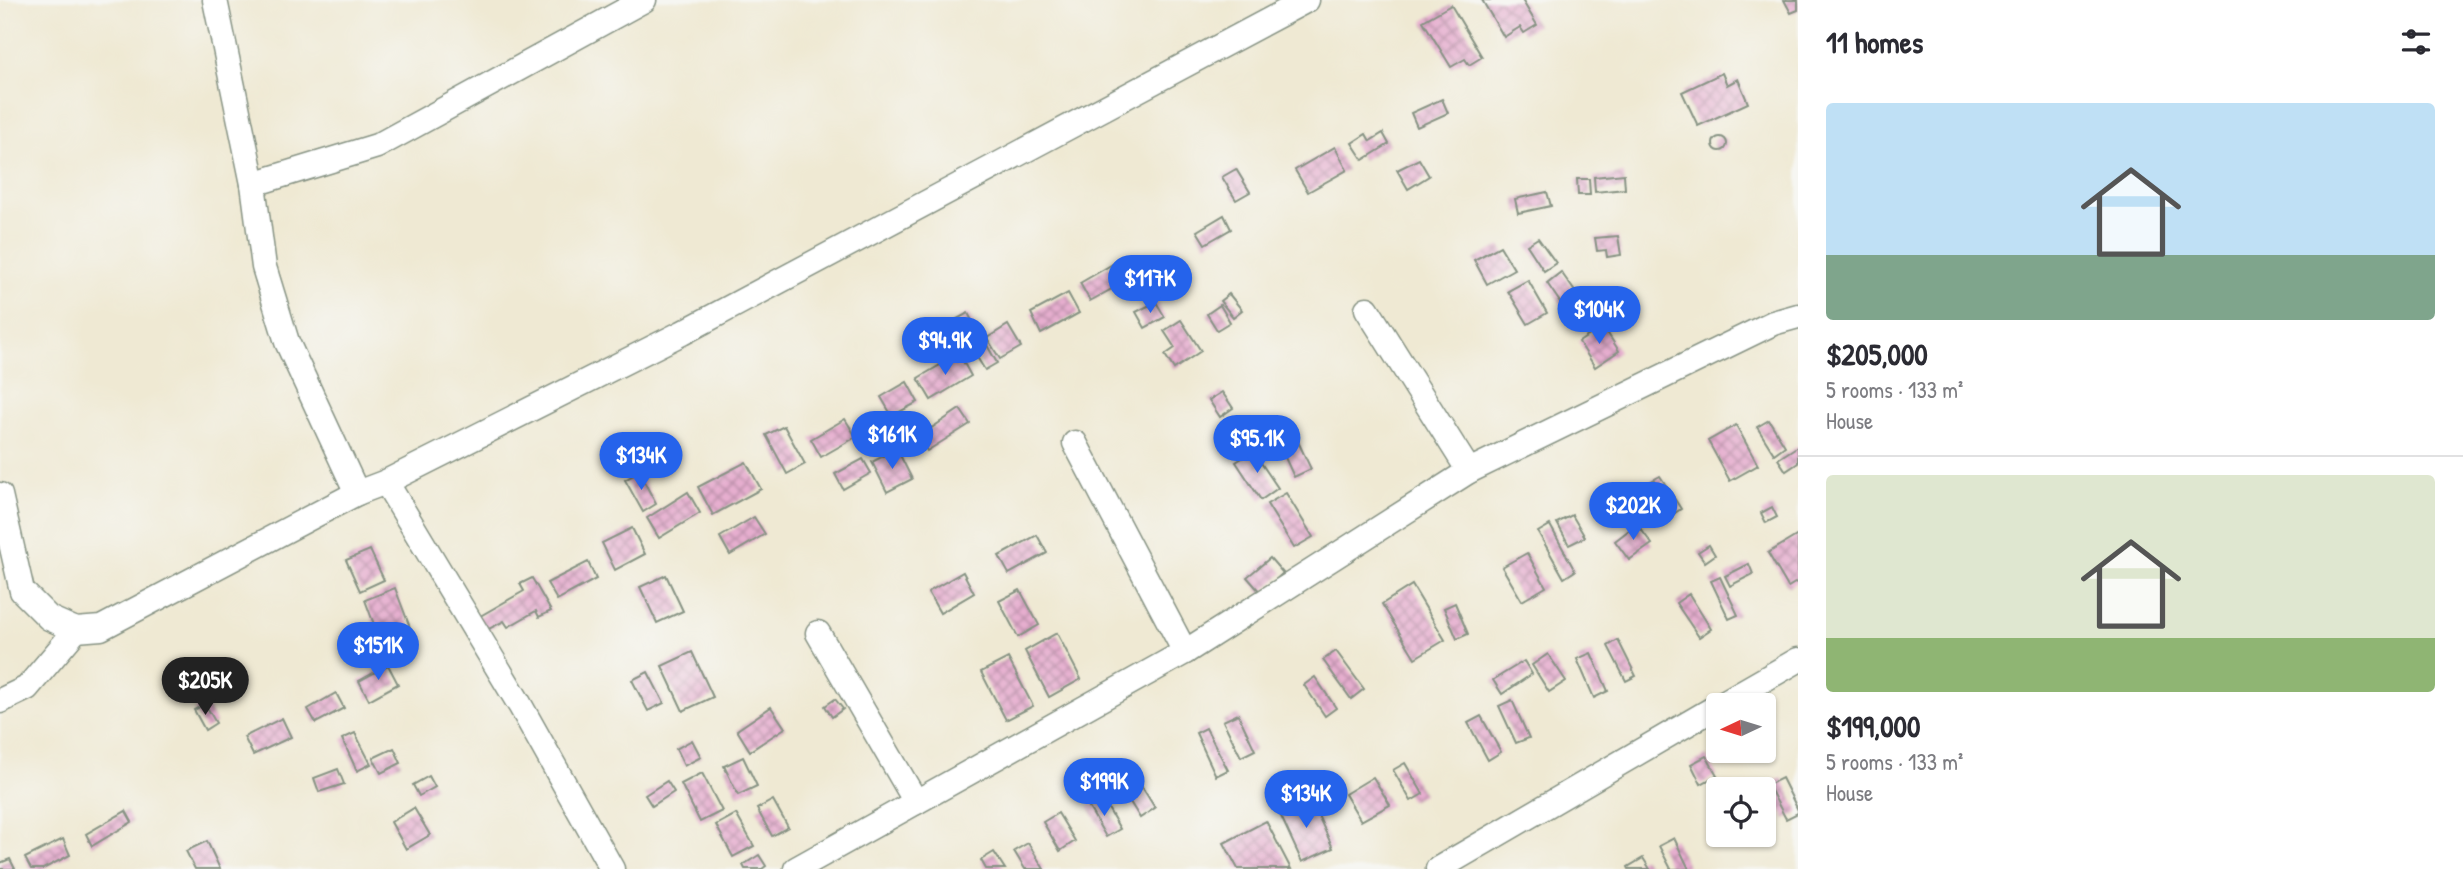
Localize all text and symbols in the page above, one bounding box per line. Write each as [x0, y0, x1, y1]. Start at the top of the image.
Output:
text: 11 homes [1826, 22, 1923, 62]
icon: filters [2397, 23, 2435, 61]
icon: home [2068, 149, 2194, 275]
pin: $117K [1101, 256, 1199, 315]
text: $117K [1124, 262, 1176, 293]
pin: $104K [1550, 286, 1648, 346]
text: $104K [1574, 293, 1624, 324]
pin: $94.9K [888, 318, 1002, 377]
text: $94.9K [918, 324, 972, 355]
text: $205,000 [1826, 334, 1928, 374]
text: 5 rooms · 133 m² [1826, 374, 1963, 405]
text: House [1826, 405, 1873, 436]
pin: $161K [843, 412, 941, 471]
pin: $95.1K [1200, 416, 1314, 475]
text: $161K [867, 418, 917, 449]
text: $95.1K [1229, 422, 1285, 453]
pin: $134K [592, 433, 690, 492]
text: $134K [616, 439, 666, 470]
pin: $202K [1584, 482, 1682, 542]
text: $202K [1605, 489, 1661, 520]
icon: home [2068, 521, 2194, 647]
pin: $151K [329, 622, 427, 682]
text: $151K [353, 629, 403, 660]
pin: $205K [156, 658, 254, 717]
text: $205K [178, 664, 232, 695]
north arrow [1706, 693, 1776, 763]
map controls [1706, 693, 1776, 847]
text: $199,000 [1826, 706, 1921, 746]
text: 5 rooms · 133 m² [1826, 746, 1963, 777]
pin: $199K [1055, 758, 1153, 818]
text: $199K [1080, 765, 1128, 796]
pin: $134K [1257, 770, 1355, 830]
text: $134K [1281, 777, 1331, 808]
button: locate [1706, 777, 1776, 847]
text: House [1826, 777, 1873, 808]

